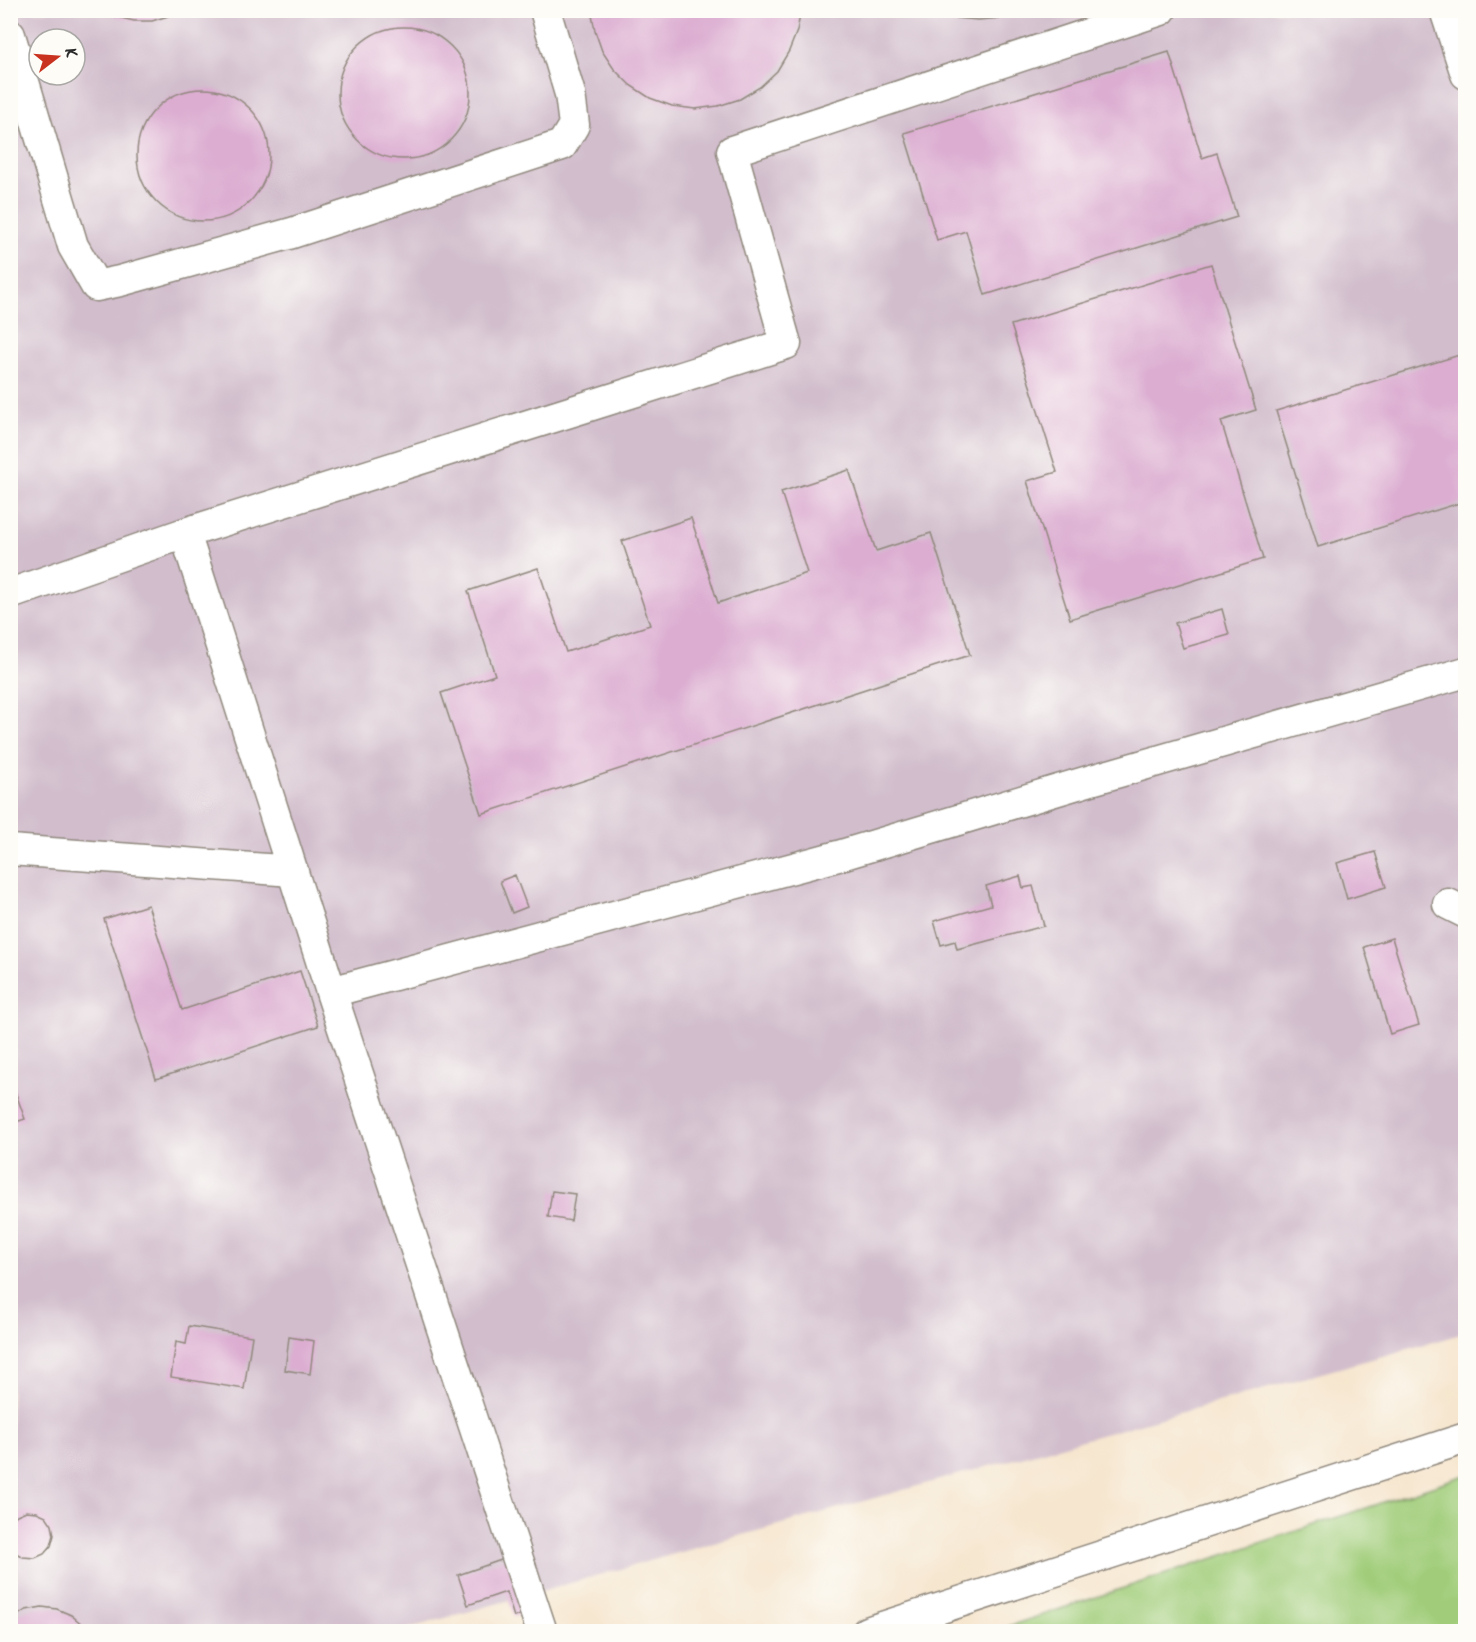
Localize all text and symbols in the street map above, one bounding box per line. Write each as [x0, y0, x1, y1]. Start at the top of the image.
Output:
north arrow [27, 27, 87, 87]
text: K [57, 45, 83, 62]

